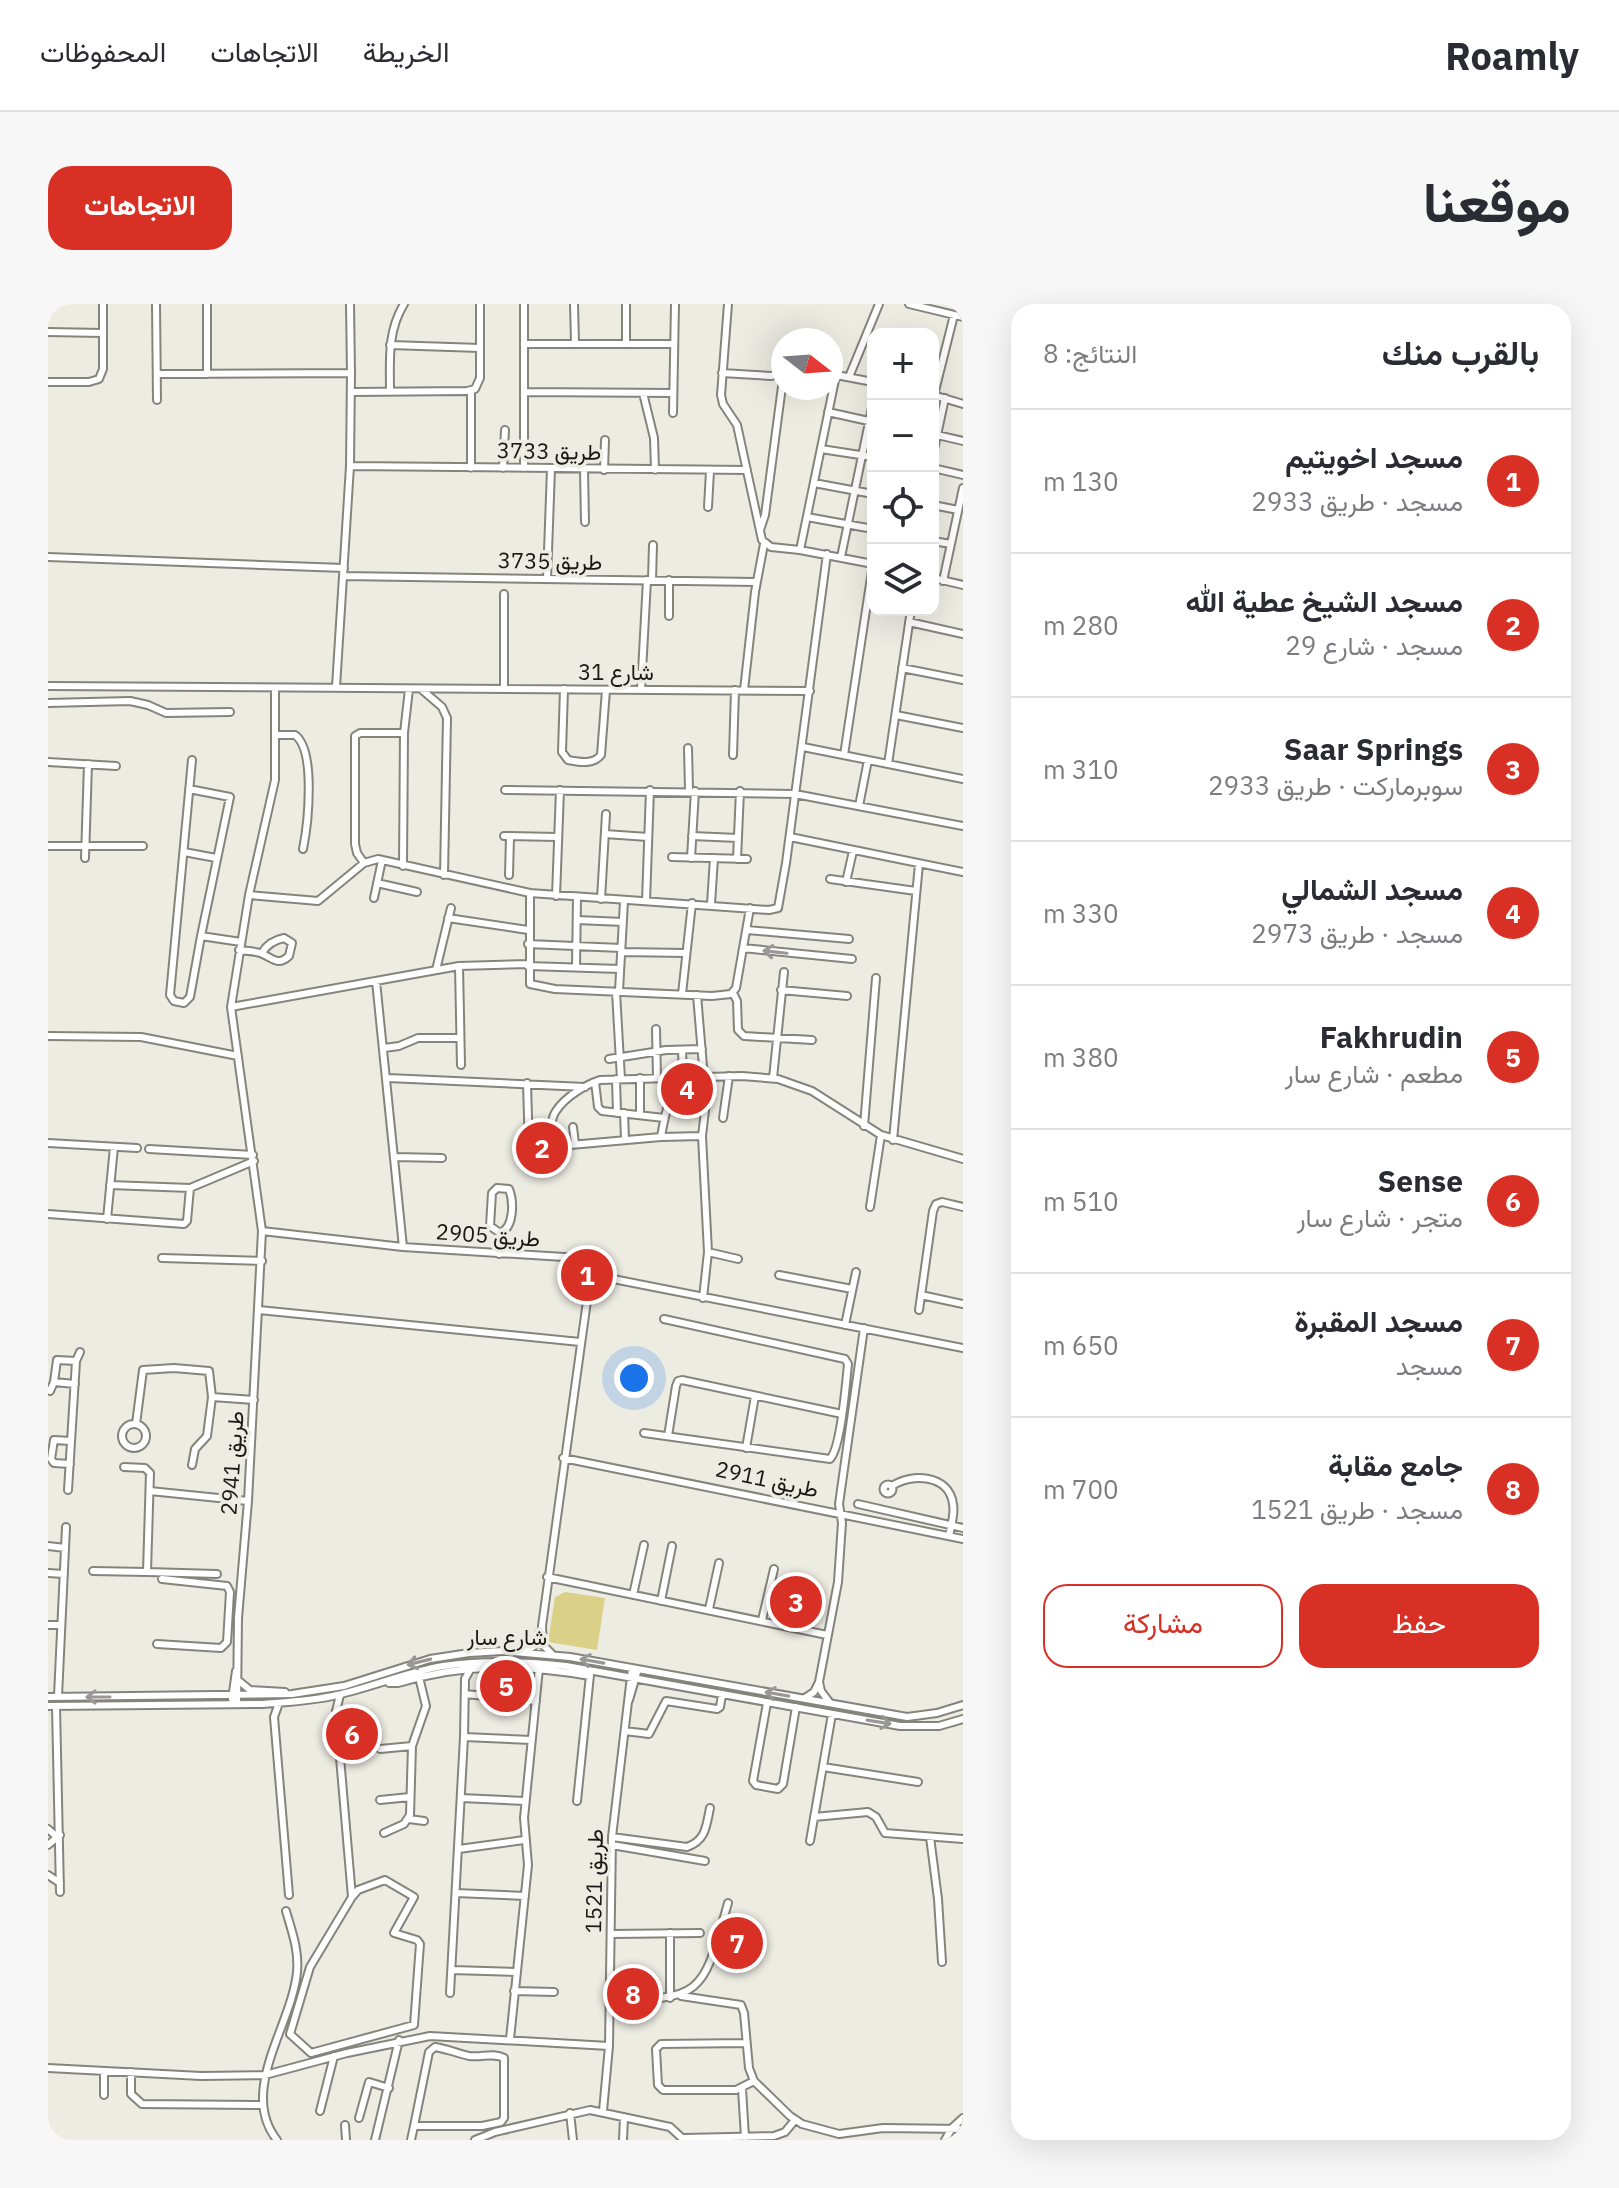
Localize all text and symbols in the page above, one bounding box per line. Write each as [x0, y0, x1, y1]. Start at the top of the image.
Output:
text: Roamly [1445, 31, 1579, 80]
text: المحفوظات [40, 33, 166, 70]
text: الاتجاهات [210, 33, 319, 70]
text: الخريطة [363, 33, 449, 70]
text: موقعنا [1423, 165, 1571, 237]
button: الاتجاهات [48, 166, 232, 250]
north arrow [771, 328, 843, 400]
map controls [867, 328, 939, 616]
button: + [867, 328, 939, 400]
text: بالقرب منك [1382, 330, 1539, 374]
text: النتائج: 8 [1043, 336, 1137, 370]
button: − [867, 400, 939, 472]
street label: طريق 3733 [496, 435, 602, 466]
text: مسجد اخويتيم [1285, 437, 1463, 476]
text: 130 m [1043, 464, 1119, 498]
text: 1 [1505, 464, 1521, 498]
button: locate [867, 472, 939, 544]
text: مسجد · طريق 2933 [1251, 484, 1463, 518]
button: layers [867, 544, 939, 616]
street label: طريق 3735 [497, 545, 603, 576]
text: مسجد الشيخ عطية الله [1185, 581, 1463, 620]
text: 280 m [1043, 608, 1119, 642]
text: 2 [1505, 608, 1521, 642]
text: مسجد · شارع 29 [1285, 628, 1463, 662]
street label: شارع 31 [578, 657, 654, 687]
text: Saar Springs [1284, 729, 1463, 768]
text: 310 m [1043, 752, 1119, 786]
text: 3 [1505, 752, 1521, 786]
text: سوبرماركت · طريق 2933 [1208, 768, 1463, 802]
text: مسجد الشمالي [1281, 869, 1463, 908]
text: 330 m [1043, 896, 1119, 930]
text: 4 [1505, 896, 1521, 930]
text: مسجد · طريق 2973 [1251, 916, 1463, 950]
one-way arrow [762, 944, 789, 959]
text: Fakhrudin [1320, 1017, 1463, 1056]
text: 380 m [1043, 1040, 1119, 1074]
text: 5 [1505, 1040, 1521, 1074]
text: مطعم · شارع سار [1285, 1056, 1463, 1090]
pin: 4 [661, 1059, 713, 1119]
pin: 2 [516, 1118, 568, 1178]
text: Sense [1378, 1161, 1463, 1200]
text: 510 m [1043, 1184, 1119, 1218]
text: 6 [1505, 1184, 1521, 1218]
text: متجر · شارع سار [1297, 1200, 1463, 1234]
street label: طريق 2905 [435, 1216, 541, 1253]
pin: 1 [561, 1245, 613, 1305]
text: مسجد المقبرة [1294, 1301, 1463, 1340]
text: 650 m [1043, 1328, 1119, 1362]
text: 7 [1505, 1328, 1521, 1362]
text: مسجد [1396, 1348, 1463, 1382]
your location [614, 1358, 654, 1398]
street label: طريق 2941 [213, 1410, 250, 1516]
text: جامع مقابة [1328, 1445, 1463, 1484]
street label: طريق 2911 [713, 1453, 821, 1504]
text: 700 m [1043, 1472, 1119, 1506]
text: 8 [1505, 1472, 1521, 1506]
text: مسجد · طريق 1521 [1251, 1492, 1463, 1526]
pin: 3 [770, 1572, 822, 1632]
button: مشاركة [1043, 1584, 1283, 1668]
button: حفظ [1299, 1584, 1539, 1668]
street label: شارع سار [466, 1622, 547, 1652]
one-way arrow [579, 1652, 605, 1667]
one-way arrow [406, 1656, 432, 1671]
pin: 5 [480, 1656, 532, 1716]
one-way arrow [765, 1686, 790, 1701]
one-way arrow [85, 1689, 112, 1704]
pin: 6 [326, 1704, 378, 1764]
one-way arrow [865, 1715, 891, 1730]
street label: طريق 1521 [578, 1828, 609, 1934]
pin: 7 [711, 1913, 763, 1973]
pin: 8 [607, 1964, 659, 2024]

